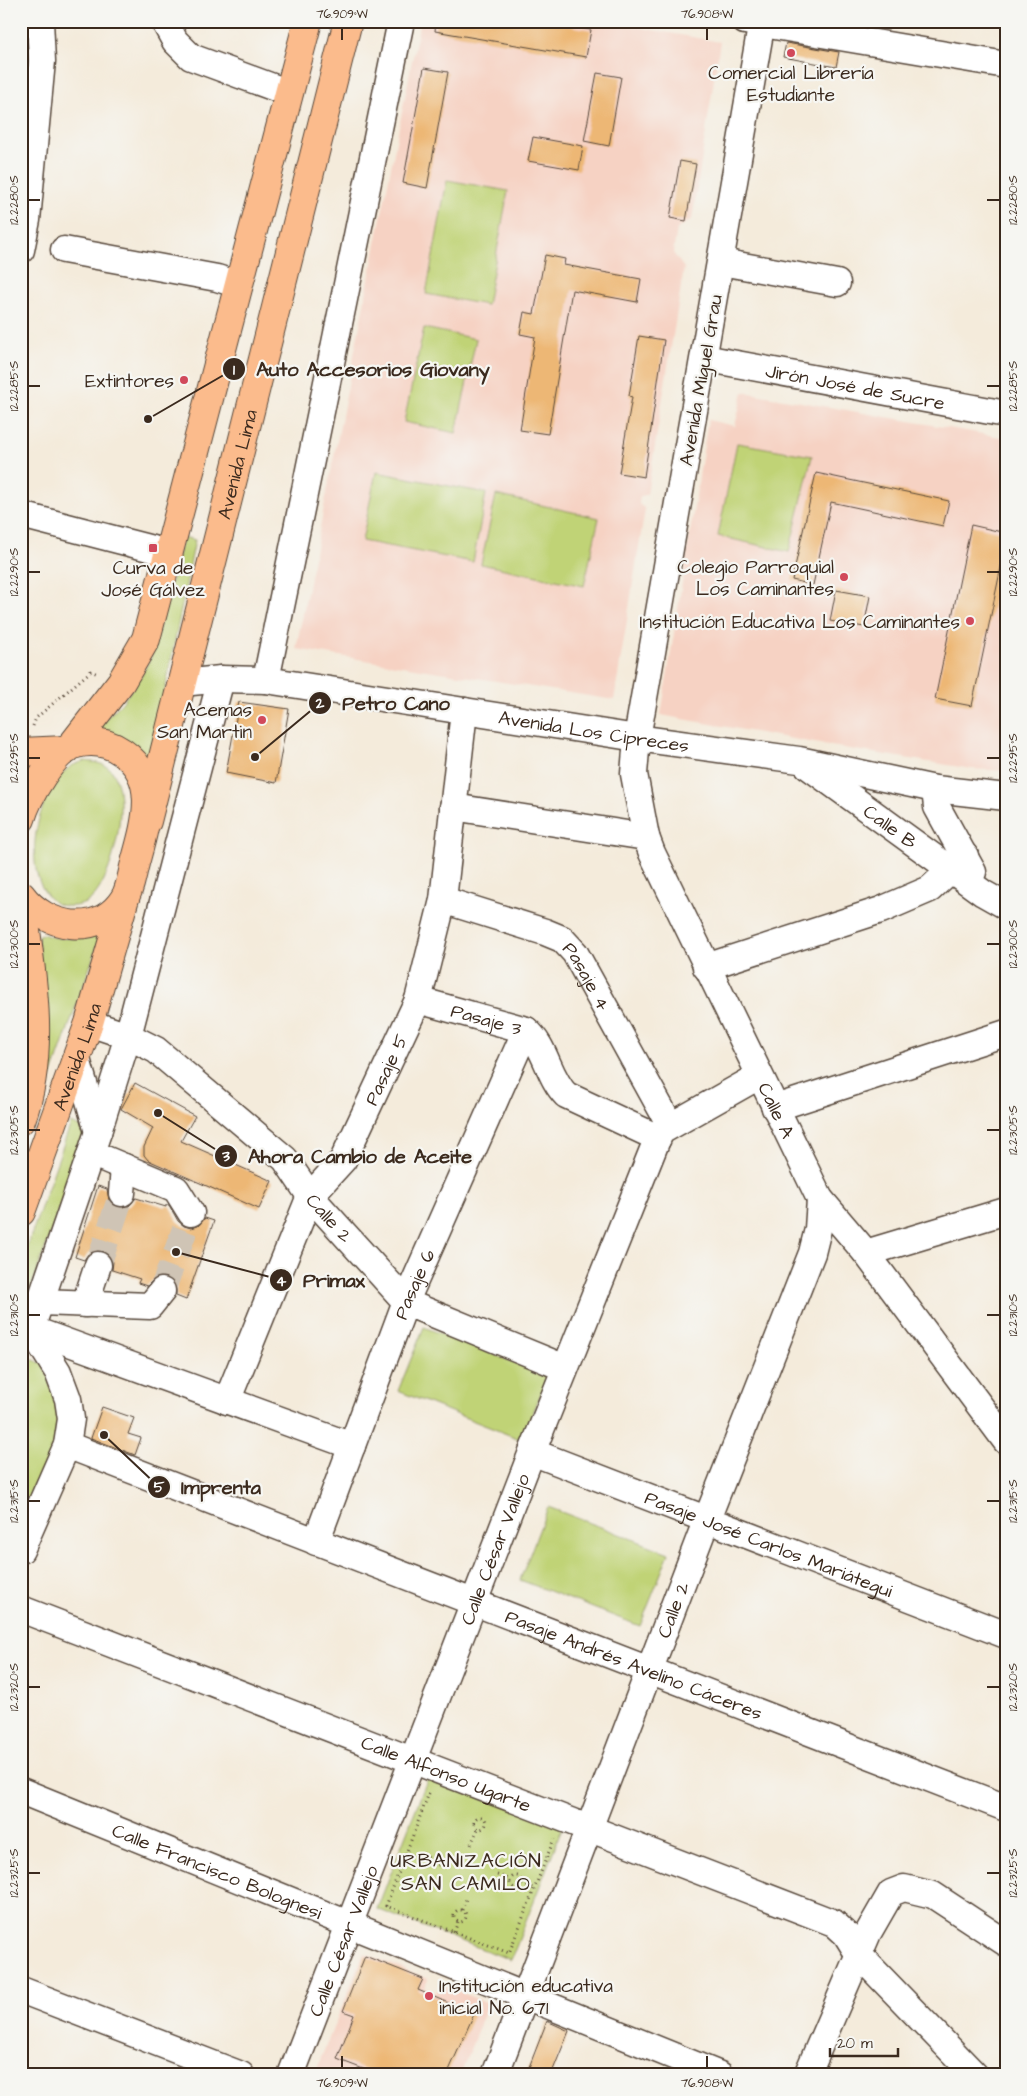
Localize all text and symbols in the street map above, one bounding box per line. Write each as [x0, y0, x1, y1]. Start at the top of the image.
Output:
text: 76.909°W [316, 6, 369, 23]
text: 76.908°W [681, 6, 734, 23]
marker: Comercial Librería Estudiante [785, 47, 797, 59]
place label: Comercial Librería Estudiante [708, 60, 874, 109]
text: 12.2280°S [6, 175, 23, 225]
text: 12.2280°S [1005, 175, 1022, 225]
street label: Avenida Miguel Grau [673, 292, 731, 468]
callout: Auto Accesorios Giovany [221, 352, 500, 387]
text: Auto Accesorios Giovany [256, 356, 490, 385]
street label: Jirón José de Sucre [763, 358, 947, 417]
text: 12.2285°S [6, 360, 23, 411]
text: 1 [233, 360, 235, 381]
text: 12.2285°S [1005, 360, 1022, 411]
place label: Extintores [85, 368, 174, 395]
marker: Extintores [178, 374, 190, 386]
street label: Avenida Lima [211, 406, 265, 522]
marker: Curva de José Gálvez [147, 542, 159, 554]
text: 12.2290°S [6, 547, 23, 596]
text: 12.2290°S [1005, 547, 1022, 596]
place label: Colegio Parroquial Los Caminantes [677, 554, 834, 603]
place label: Curva de José Gálvez [101, 555, 205, 604]
marker: Colegio Parroquial Los Caminantes [838, 571, 850, 583]
place label: Institución Educativa Los Caminantes [640, 609, 960, 636]
marker: Institución Educativa Los Caminantes [964, 615, 976, 627]
callout: Petro Cano [308, 686, 460, 721]
text: Petro Cano [342, 690, 451, 718]
text: 2 [315, 693, 325, 714]
place label: Acemas San Martin [157, 697, 252, 746]
street label: Avenida Los Cipreces [496, 705, 691, 760]
marker: Acemas San Martin [256, 714, 268, 726]
text: 12.2295°S [6, 733, 23, 783]
text: 12.2295°S [1005, 733, 1022, 783]
street label: Calle B [857, 798, 922, 856]
text: 12.2300°S [6, 919, 23, 968]
text: 12.2300°S [1005, 919, 1022, 968]
street label: Pasaje 4 [556, 936, 616, 1016]
street label: Pasaje 3 [448, 998, 525, 1043]
street label: Avenida Lima [47, 1000, 109, 1115]
street label: Pasaje 5 [359, 1030, 415, 1110]
street label: Calle A [750, 1078, 801, 1143]
text: 12.2305°S [6, 1105, 23, 1155]
text: 12.2305°S [1005, 1105, 1022, 1155]
callout: Ahora Cambio de Aceite [213, 1138, 482, 1173]
text: Ahora Cambio de Aceite [248, 1143, 472, 1171]
text: 3 [221, 1146, 230, 1167]
street label: Calle 2 [299, 1188, 358, 1249]
street label: Pasaje 6 [388, 1245, 442, 1323]
callout: Primax [268, 1263, 375, 1298]
text: Primax [303, 1267, 366, 1295]
text: 4 [276, 1271, 287, 1292]
text: 12.2310°S [6, 1293, 23, 1336]
text: 12.2310°S [1005, 1293, 1022, 1336]
callout: Imprenta [146, 1469, 271, 1504]
street label: Calle César Vallejo [454, 1470, 537, 1629]
text: Imprenta [181, 1474, 262, 1502]
text: 5 [154, 1477, 165, 1498]
text: 12.2315°S [6, 1479, 23, 1523]
text: 12.2315°S [1005, 1479, 1022, 1523]
street label: Pasaje José Carlos Mariátegui [641, 1485, 896, 1605]
street label: Calle 2 [651, 1578, 697, 1642]
street label: Pasaje Andrés Avelino Cáceres [501, 1604, 766, 1728]
text: 12.2320°S [6, 1663, 23, 1711]
text: 12.2320°S [1005, 1663, 1022, 1711]
street label: Calle Alfonso Ugarte [357, 1730, 535, 1820]
street label: Calle Francisco Bolognesi [108, 1817, 326, 1927]
district label: URBANIZACIÓN SAN CAMILO [390, 1847, 542, 1898]
text: 12.2325°S [6, 1848, 23, 1897]
text: 12.2325°S [1005, 1848, 1022, 1897]
street label: Calle César Vallejo [303, 1861, 386, 2021]
place label: Institución educativa inicial No. 671 [439, 1973, 613, 2022]
marker: Institución educativa inicial No. 671 [423, 1990, 435, 2002]
scale bar [830, 2026, 897, 2058]
text: 20 m [837, 2033, 873, 2054]
text: 76.909°W [316, 2075, 369, 2092]
text: 76.908°W [681, 2075, 734, 2092]

